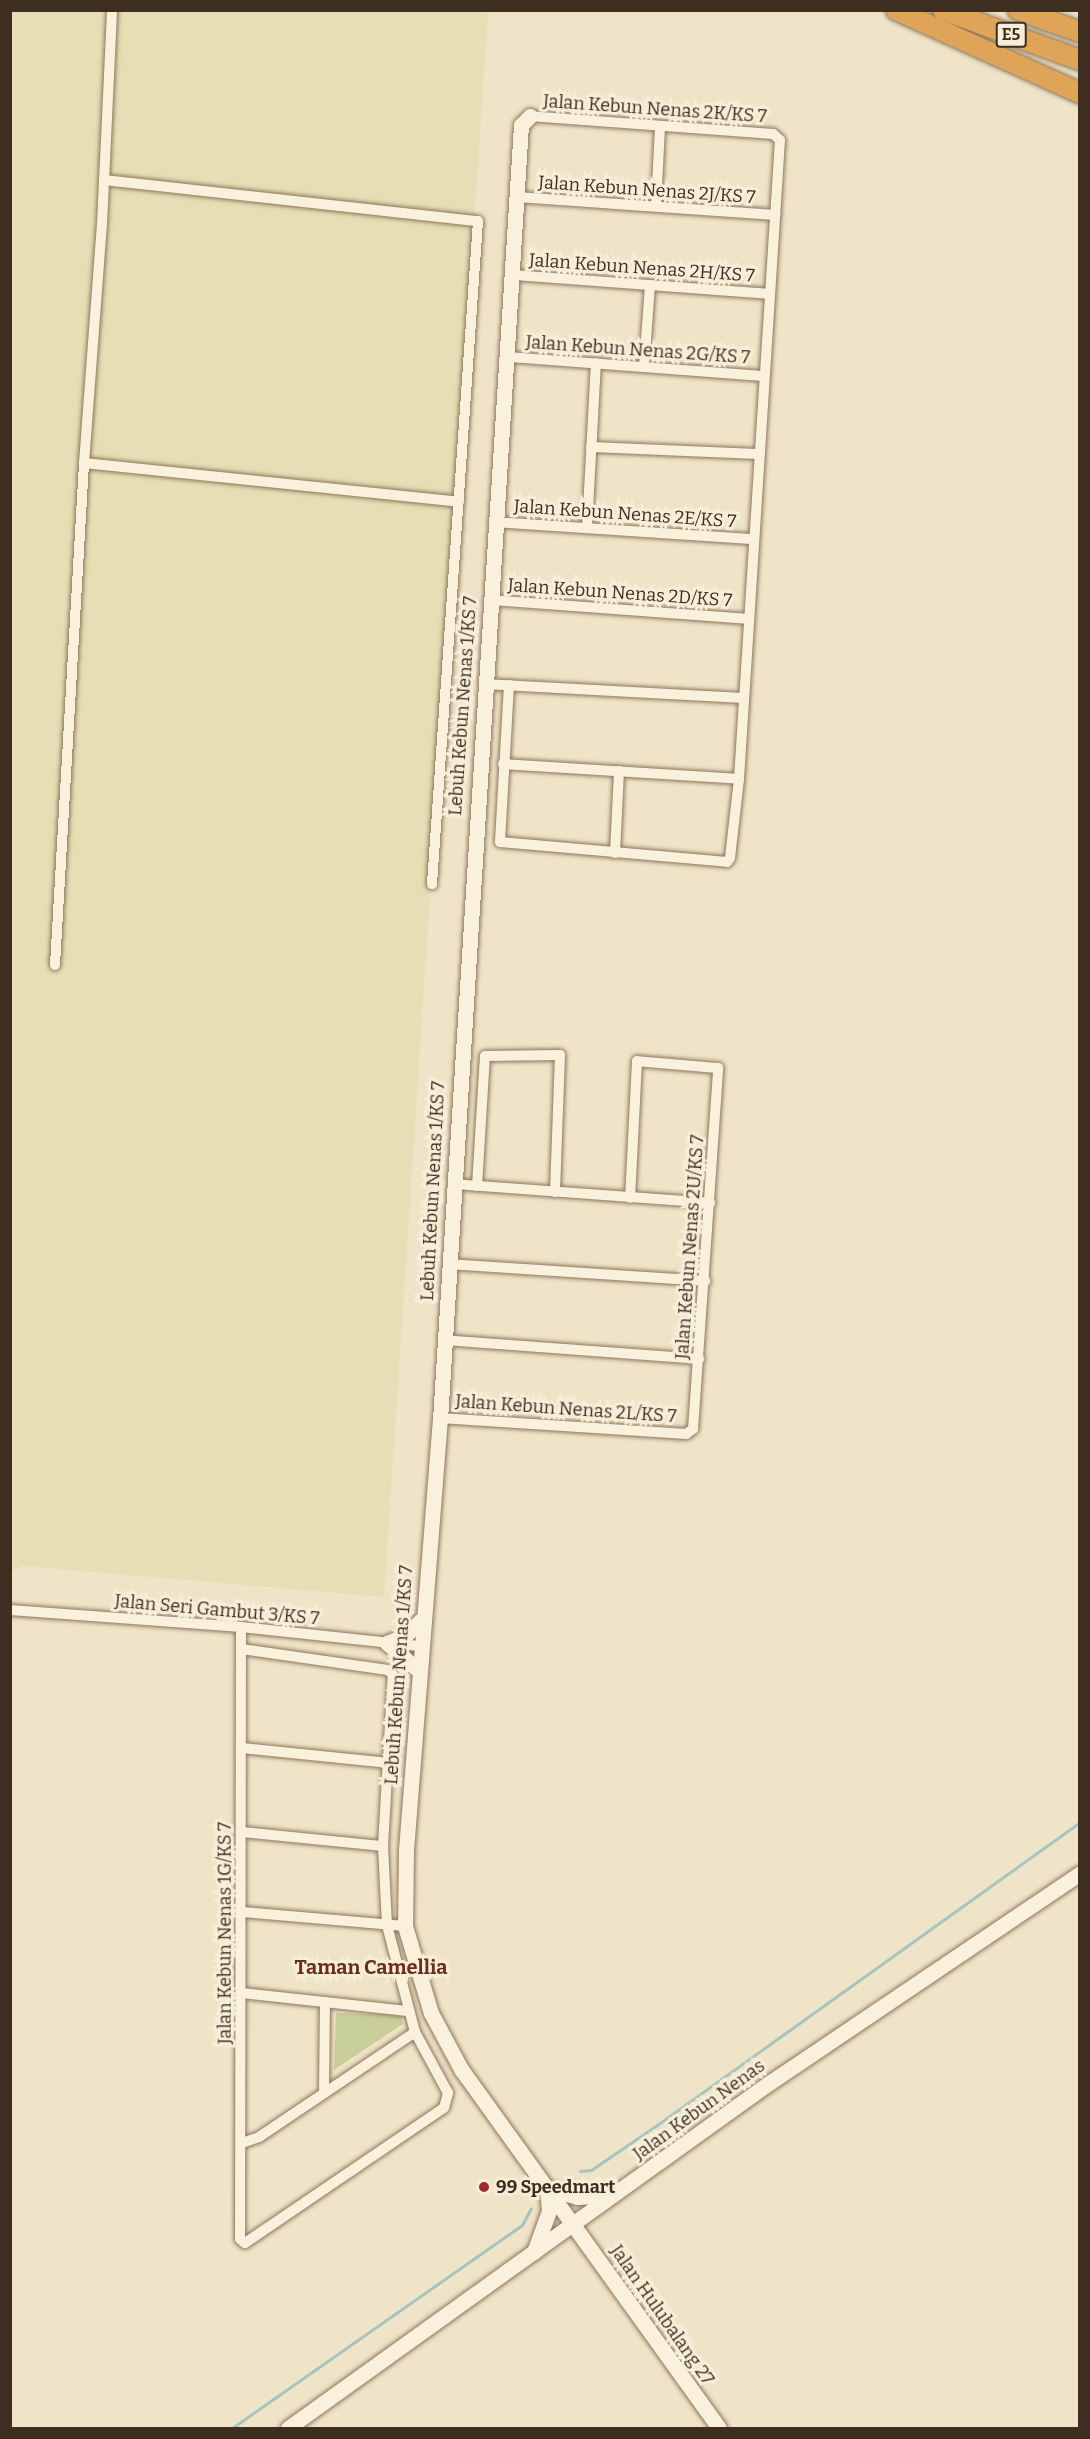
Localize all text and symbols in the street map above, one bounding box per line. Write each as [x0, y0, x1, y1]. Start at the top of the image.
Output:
road number: E5 [994, 22, 1028, 48]
street label: Jalan Kebun Nenas 2K/KS 7 [542, 90, 768, 128]
street label: Jalan Kebun Nenas 2J/KS 7 [538, 172, 756, 208]
street label: Jalan Kebun Nenas 2H/KS 7 [528, 249, 756, 287]
street label: Jalan Kebun Nenas 2G/KS 7 [525, 331, 751, 369]
street label: Jalan Kebun Nenas 2E/KS 7 [513, 495, 737, 533]
street label: Jalan Kebun Nenas 2D/KS 7 [507, 574, 733, 612]
street label: Lebuh Kebun Nenas 1/KS 7 [445, 596, 481, 816]
street label: Lebuh Kebun Nenas 1/KS 7 [416, 1081, 450, 1301]
street label: Jalan Kebun Nenas 2U/KS 7 [671, 1134, 709, 1360]
street label: Jalan Kebun Nenas 2L/KS 7 [455, 1390, 677, 1428]
street label: Lebuh Kebun Nenas 1/KS 7 [381, 1565, 417, 1785]
street label: Jalan Seri Gambut 3/KS 7 [114, 1590, 320, 1630]
street label: Jalan Kebun Nenas 1G/KS 7 [214, 1822, 236, 2044]
district label: Taman Camellia [295, 1955, 447, 1979]
street label: Jalan Kebun Nenas [629, 2055, 769, 2165]
place label: 99 Speedmart [496, 2176, 615, 2198]
marker: 99 Speedmart [477, 2180, 491, 2194]
street label: Jalan Hulubalang 27 [606, 2241, 718, 2389]

